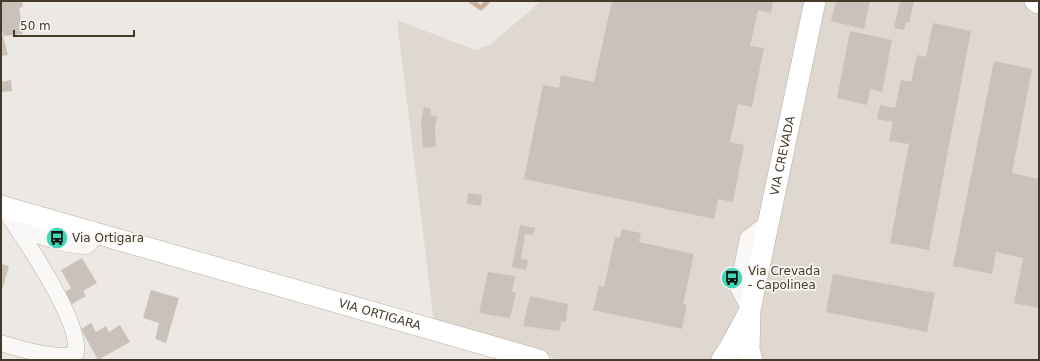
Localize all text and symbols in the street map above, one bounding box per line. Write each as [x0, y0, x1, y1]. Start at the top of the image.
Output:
scale bar [14, 12, 134, 38]
text: 50 m [20, 19, 51, 33]
street label: VIA CREVADA [767, 114, 798, 197]
bus stop icon: Via Ortigara [44, 225, 70, 251]
place label: Via Ortigara [72, 231, 144, 245]
place label: Via Crevada - Capolinea [748, 264, 820, 292]
bus stop icon: Via Crevada - Capolinea [719, 265, 745, 291]
street label: VIA ORTIGARA [337, 296, 423, 333]

